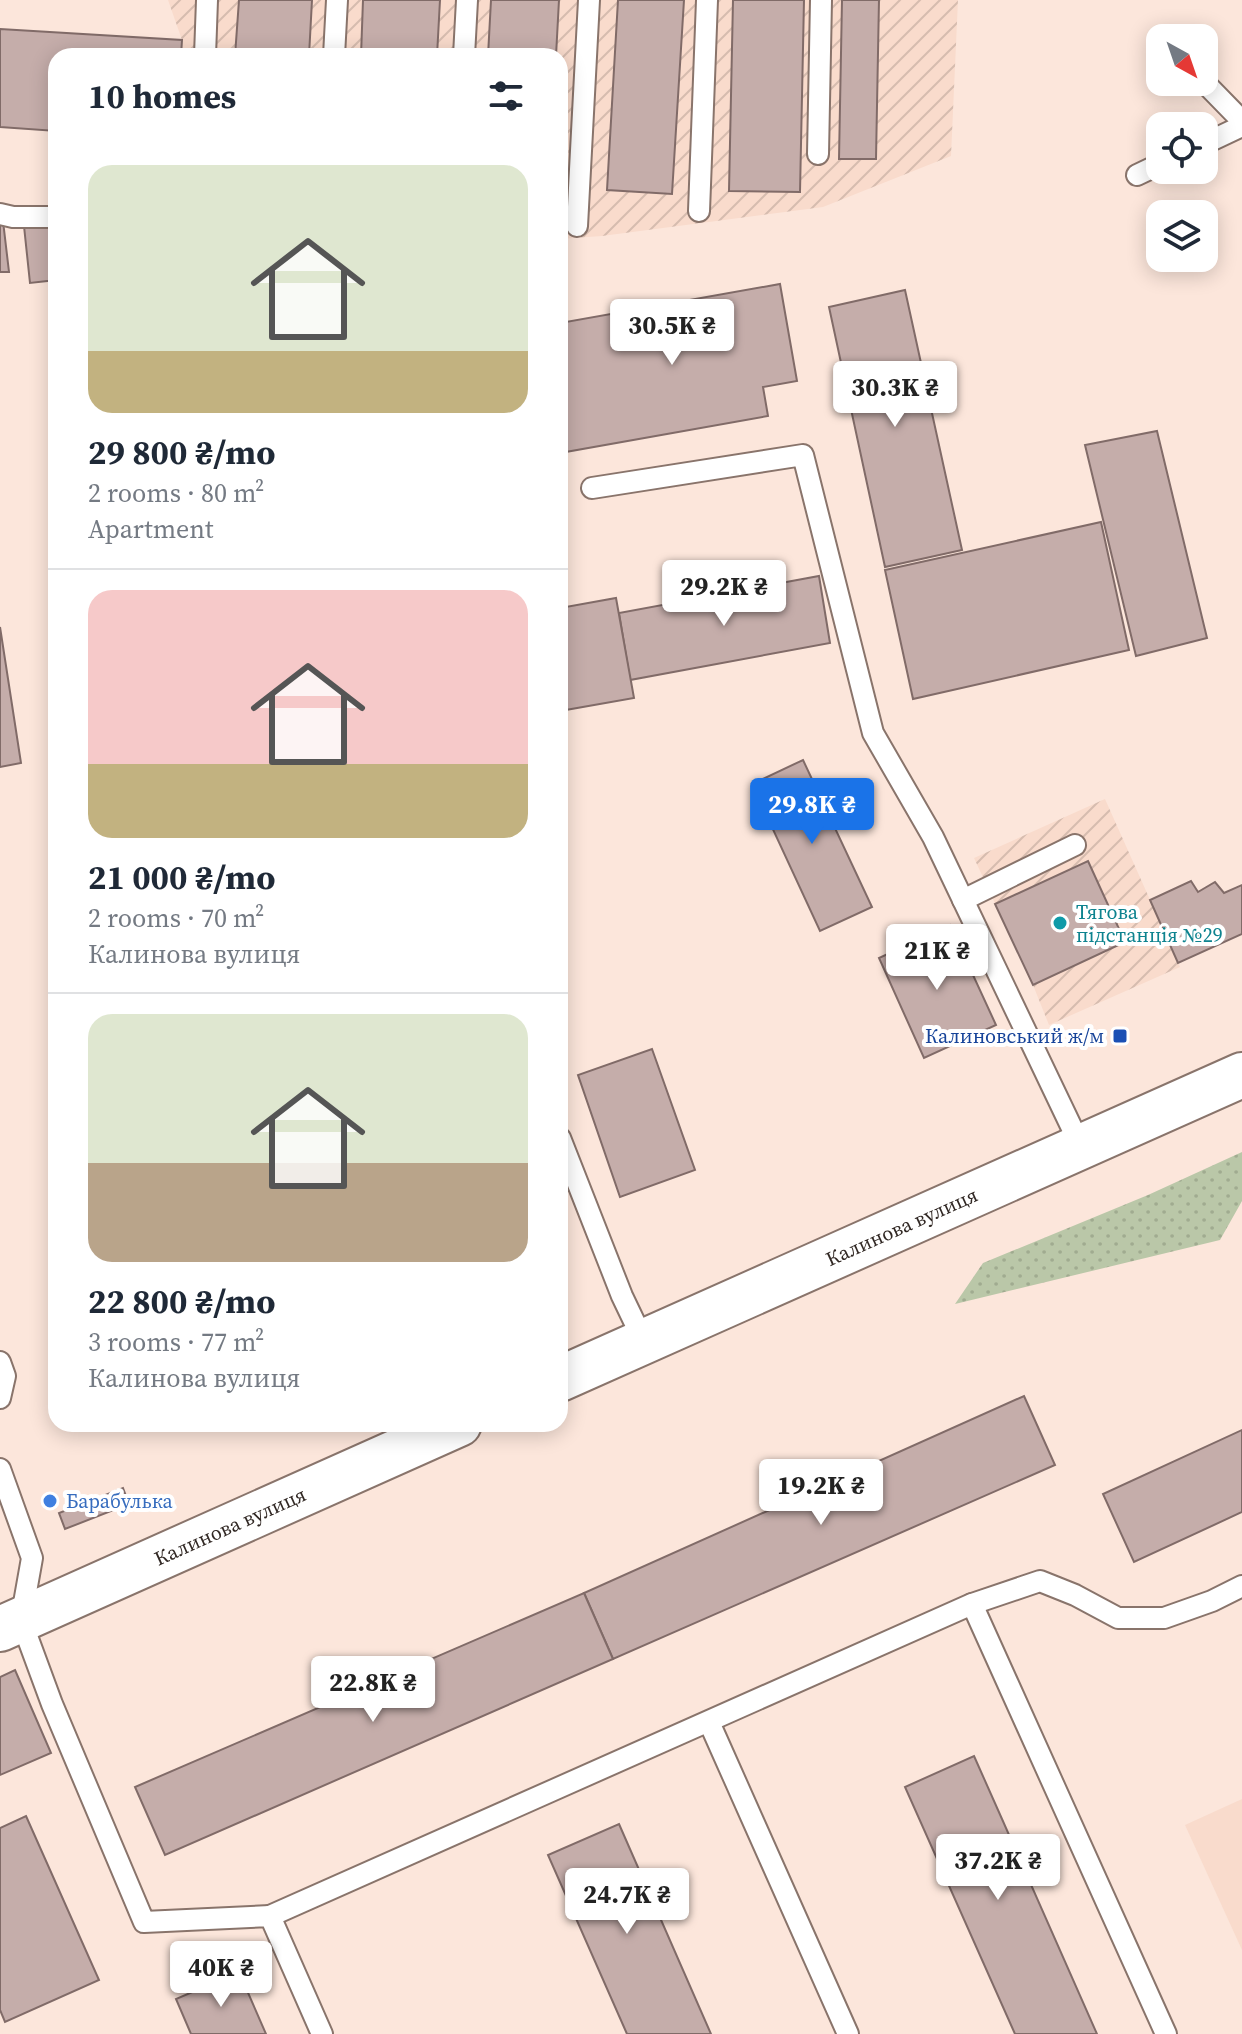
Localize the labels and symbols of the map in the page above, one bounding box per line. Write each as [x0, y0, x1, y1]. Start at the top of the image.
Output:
north arrow [1146, 24, 1218, 96]
pin: 30.5K ₴ [598, 299, 746, 367]
pin: 30.3K ₴ [821, 361, 969, 429]
pin: 29.2K ₴ [650, 560, 798, 628]
pin: 29.8K ₴ [738, 778, 886, 846]
place label: Тягова пiдстанцiя №29 [1076, 898, 1223, 949]
marker: Тягова пiдстанцiя №29 [1051, 914, 1069, 932]
pin: 21K ₴ [881, 924, 993, 992]
place label: Калиновський ж/м [925, 1022, 1104, 1050]
marker: Калиновський ж/м [1111, 1027, 1129, 1045]
street label: Калинова вулиця [821, 1181, 982, 1273]
pin: 19.2K ₴ [747, 1459, 895, 1527]
street label: Калинова вулиця [150, 1480, 310, 1572]
place label: Барабулька [66, 1487, 173, 1515]
marker: Барабулька [41, 1492, 59, 1510]
pin: 22.8K ₴ [299, 1656, 447, 1724]
pin: 37.2K ₴ [924, 1834, 1072, 1902]
pin: 24.7K ₴ [553, 1868, 701, 1936]
pin: 40K ₴ [165, 1941, 277, 2009]

